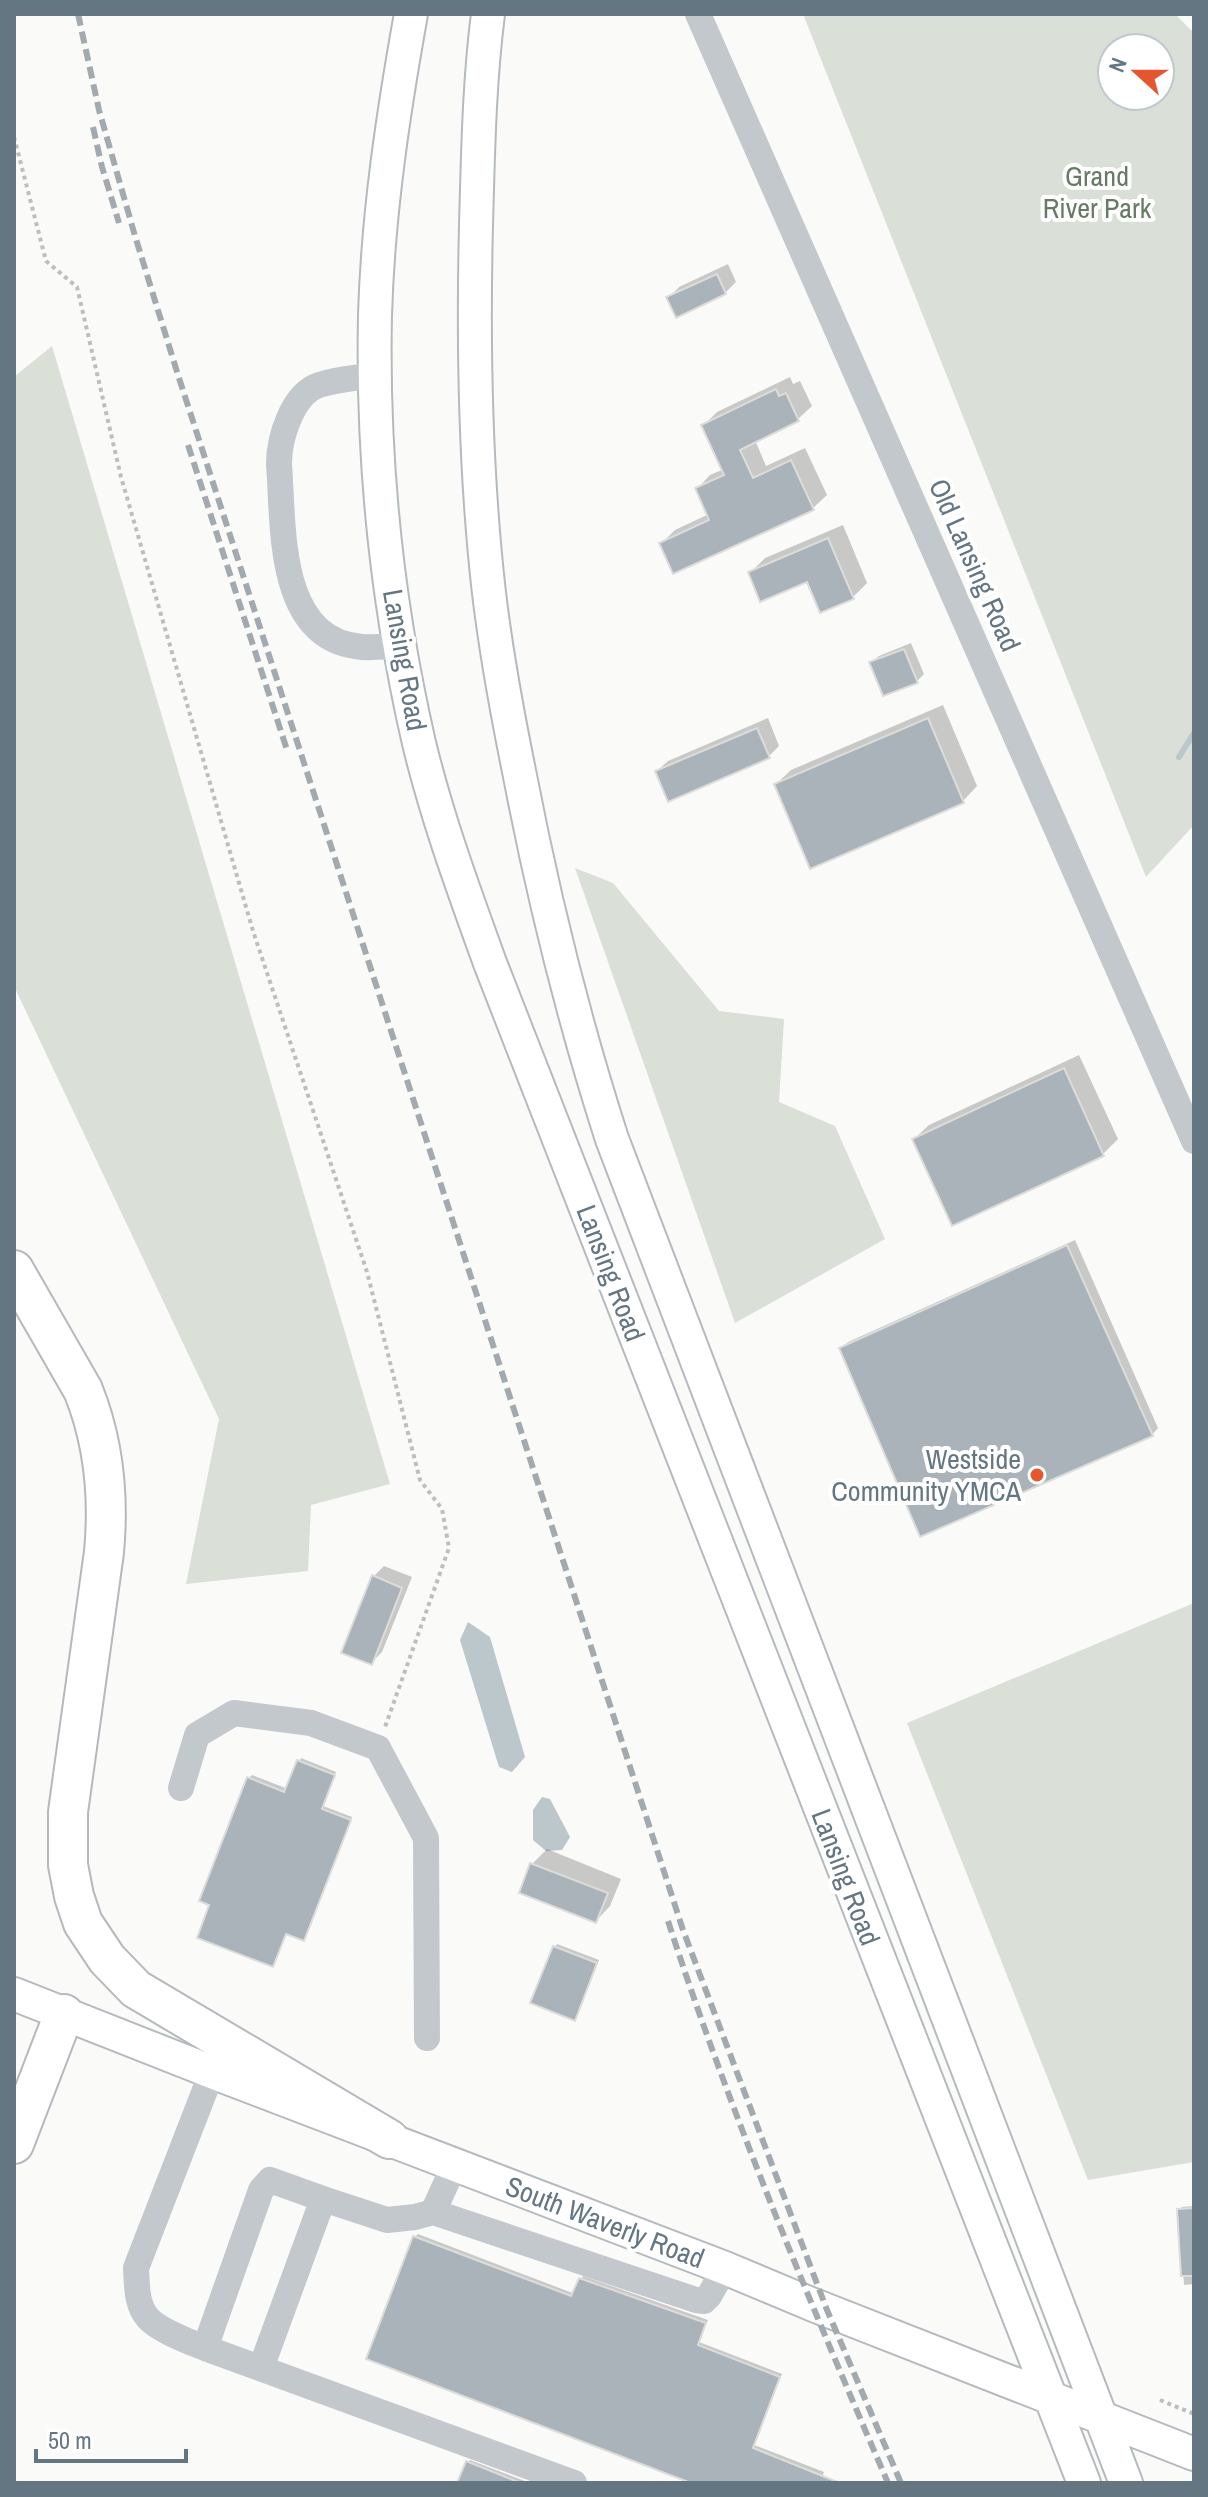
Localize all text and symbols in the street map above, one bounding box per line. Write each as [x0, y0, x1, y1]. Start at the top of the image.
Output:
north arrow [1096, 32, 1176, 112]
text: N [1101, 53, 1134, 76]
park label: Grand River Park [1043, 157, 1152, 227]
street label: Old Lansing Road [920, 473, 1030, 657]
street label: Lansing Road [374, 586, 436, 734]
street label: Lansing Road [568, 1199, 654, 1347]
place label: Westside Community YMCA [831, 1440, 1022, 1510]
marker: Westside Community YMCA [1028, 1466, 1046, 1484]
street label: Lansing Road [803, 1803, 889, 1951]
street label: South Waverly Road [500, 2167, 710, 2277]
scale bar [36, 2413, 186, 2463]
text: 50 m [48, 2424, 92, 2456]

